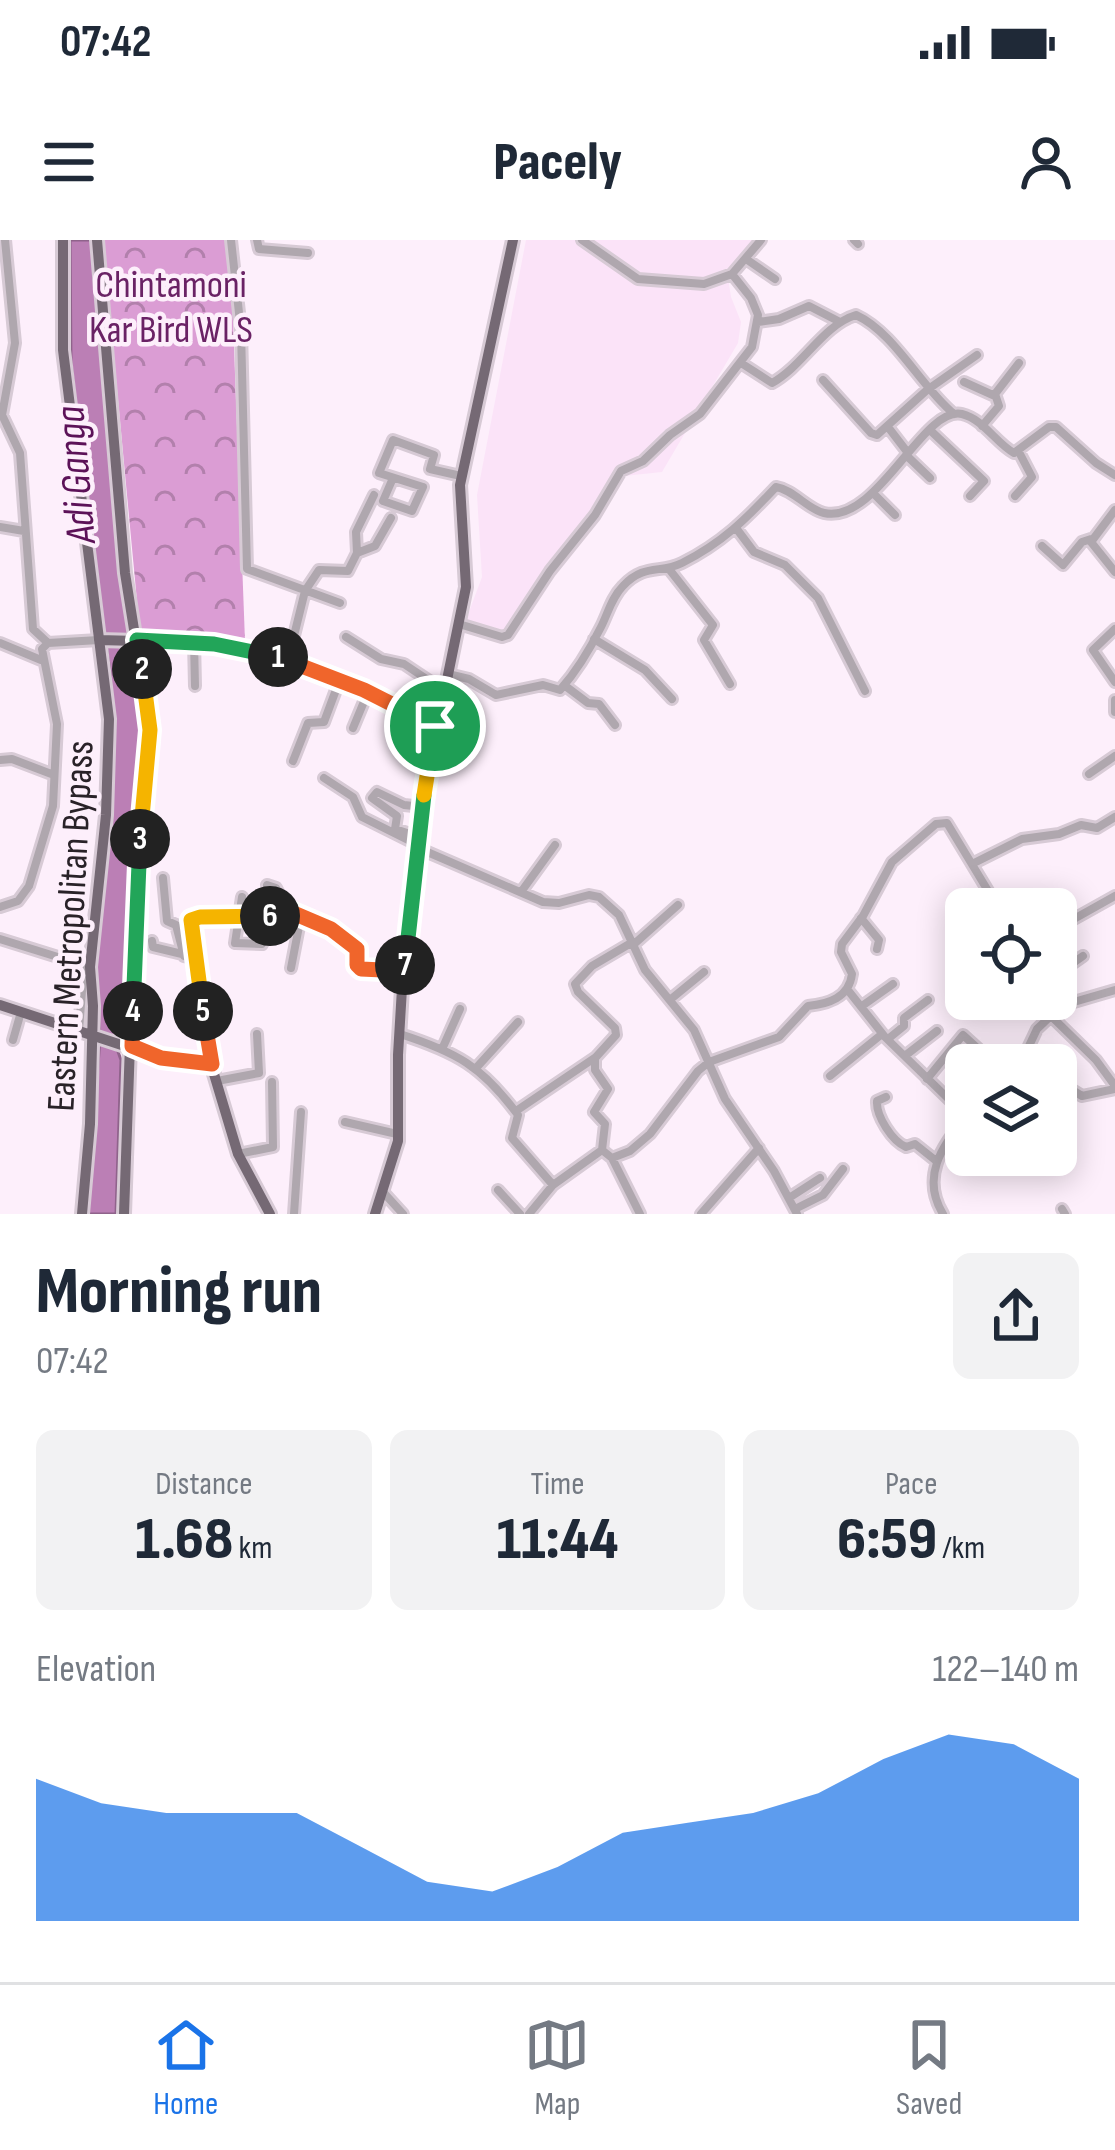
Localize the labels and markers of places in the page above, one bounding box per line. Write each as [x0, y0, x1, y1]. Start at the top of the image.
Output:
pin: 1 [248, 627, 308, 687]
pin: 2 [112, 639, 172, 699]
pin [384, 675, 486, 777]
pin: 3 [110, 809, 170, 869]
pin: 6 [240, 886, 300, 946]
pin: 7 [375, 935, 435, 995]
pin: 4 [103, 981, 163, 1041]
pin: 5 [173, 981, 233, 1041]

